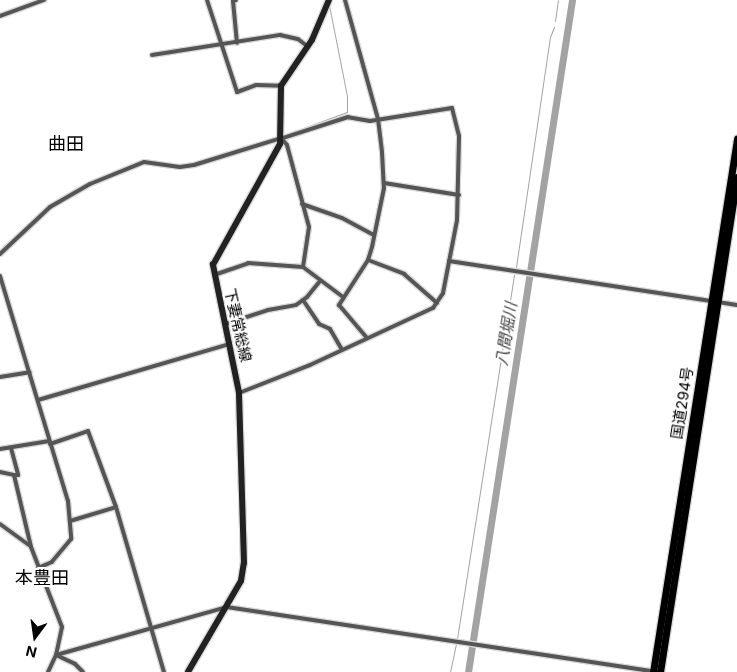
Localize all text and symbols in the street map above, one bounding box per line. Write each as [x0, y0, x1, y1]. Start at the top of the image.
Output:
district label: 曲田 [48, 133, 84, 155]
street label: 下妻常総線 [221, 286, 255, 364]
water label: 八間堀川 [492, 301, 520, 367]
street label: 国道294号 [667, 365, 697, 441]
district label: 本豊田 [15, 567, 69, 589]
north arrow [10, 612, 60, 662]
text: N [24, 643, 38, 662]

